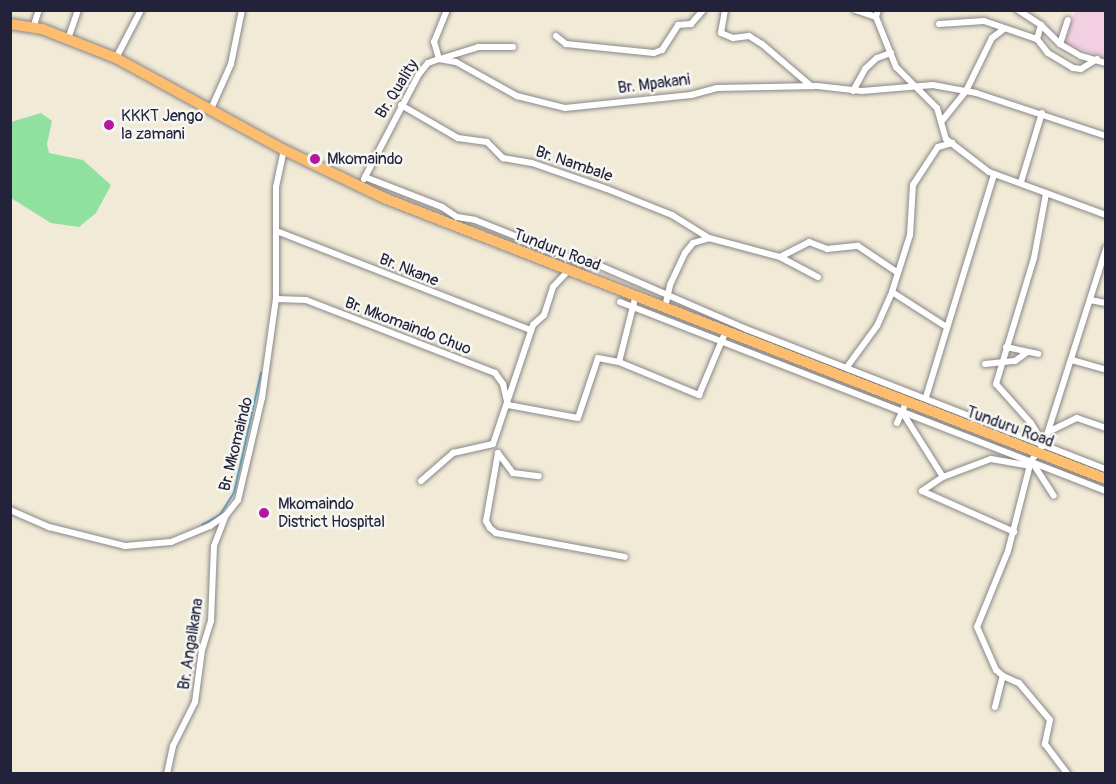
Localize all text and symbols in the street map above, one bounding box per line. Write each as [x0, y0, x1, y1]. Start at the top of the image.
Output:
street label: Br. Quality [371, 56, 423, 122]
street label: Br. Mpakani [617, 70, 691, 98]
place label: KKKT Jengo la zamani [121, 106, 203, 144]
marker: KKKT Jengo la zamani [102, 118, 116, 132]
street label: Br. Nambale [533, 142, 615, 186]
place label: Mkomaindo [327, 149, 403, 169]
marker: Mkomaindo [308, 152, 322, 166]
street label: Tunduru Road [511, 225, 603, 275]
street label: Br. Nkane [377, 249, 441, 291]
street label: Br. Mkomaindo Chuo [342, 293, 474, 359]
street label: Br. Mkomaindo [215, 395, 257, 493]
street label: Tunduru Road [964, 402, 1056, 452]
place label: Mkomaindo District Hospital [278, 494, 385, 532]
marker: Mkomaindo District Hospital [255, 504, 273, 522]
street label: Br. Angalikana [174, 597, 208, 691]

